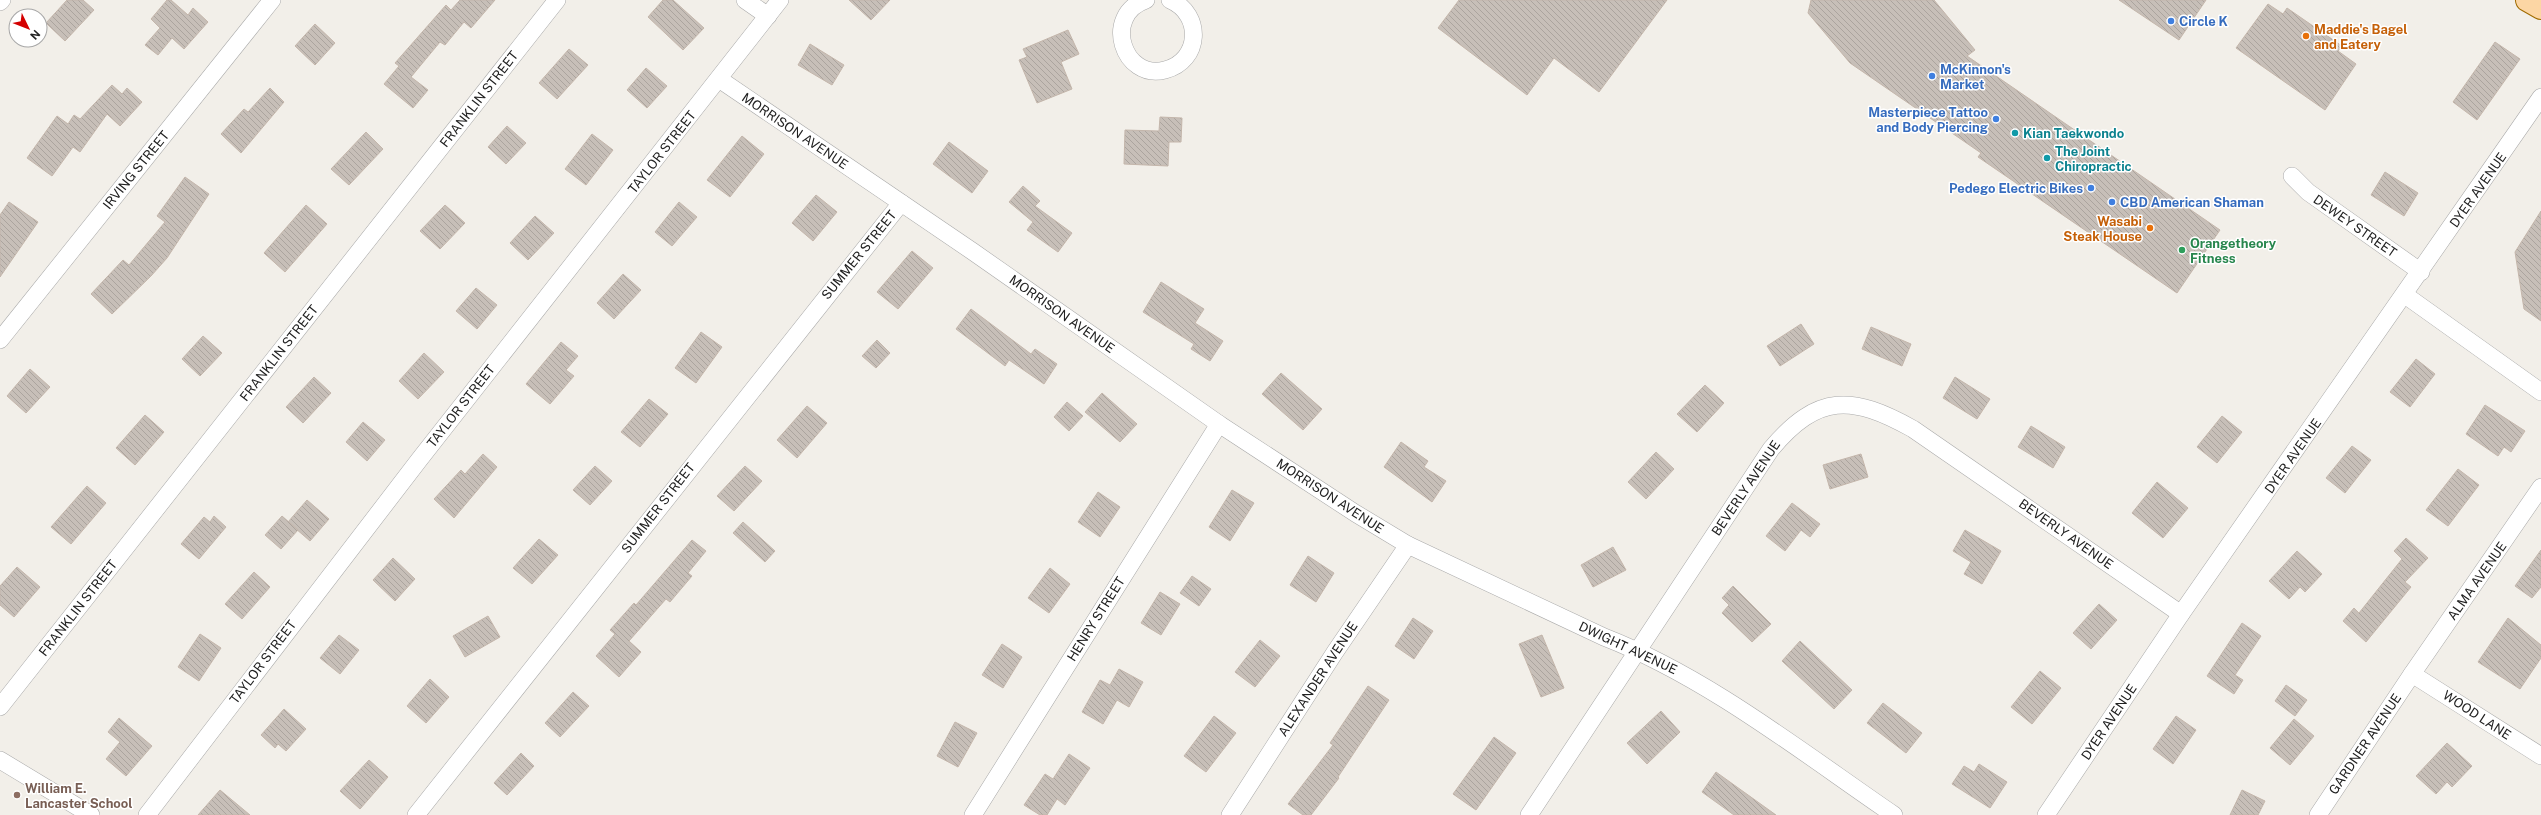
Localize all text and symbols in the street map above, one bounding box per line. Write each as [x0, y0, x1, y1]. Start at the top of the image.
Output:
north arrow [8, 8, 48, 48]
place label: Circle K [2179, 14, 2228, 29]
marker: Circle K [2166, 16, 2176, 26]
place label: Maddie's Bagel and Eatery [2314, 22, 2408, 52]
text: N [28, 28, 43, 42]
marker: Maddie's Bagel and Eatery [2301, 31, 2311, 41]
street label: FRANKLIN STREET [437, 48, 521, 150]
place label: McKinnon's Market [1940, 62, 2011, 92]
marker: McKinnon's Market [1927, 71, 1937, 81]
street label: MORRISON AVENUE [739, 90, 851, 172]
place label: Masterpiece Tattoo and Body Piercing [1868, 105, 1988, 135]
street label: TAYLOR STREET [625, 108, 699, 196]
marker: Masterpiece Tattoo and Body Piercing [1991, 114, 2001, 124]
place label: Kian Taekwondo [2023, 126, 2124, 141]
street label: IRVING STREET [100, 128, 172, 212]
marker: Kian Taekwondo [2010, 128, 2020, 138]
place label: The Joint Chiropractic [2055, 144, 2132, 174]
street label: DYER AVENUE [2447, 150, 2509, 230]
marker: The Joint Chiropractic [2042, 153, 2052, 163]
place label: Pedego Electric Bikes [1949, 181, 2083, 196]
marker: Pedego Electric Bikes [2086, 183, 2096, 193]
street label: DEWEY STREET [2311, 192, 2400, 260]
place label: CBD American Shaman [2120, 195, 2264, 210]
marker: CBD American Shaman [2107, 197, 2117, 207]
street label: SUMMER STREET [819, 207, 900, 303]
place label: Wasabi Steak House [2063, 214, 2142, 244]
marker: Wasabi Steak House [2145, 223, 2155, 233]
place label: Orangetheory Fitness [2190, 236, 2277, 266]
marker: Orangetheory Fitness [2177, 245, 2187, 255]
street label: MORRISON AVENUE [1007, 272, 1117, 356]
street label: FRANKLIN STREET [237, 302, 321, 404]
street label: TAYLOR STREET [424, 362, 498, 450]
street label: DYER AVENUE [2262, 416, 2324, 496]
street label: BEVERLY AVENUE [1709, 438, 1783, 538]
street label: MORRISON AVENUE [1274, 456, 1386, 536]
street label: SUMMER STREET [618, 460, 698, 556]
street label: BEVERLY AVENUE [2016, 496, 2116, 572]
street label: ALMA AVENUE [2444, 539, 2510, 623]
street label: FRANKLIN STREET [36, 557, 120, 659]
street label: HENRY STREET [1064, 574, 1128, 664]
street label: TAYLOR STREET [227, 617, 299, 707]
street label: ALEXANDER AVENUE [1275, 619, 1361, 739]
street label: DWIGHT AVENUE [1576, 619, 1680, 677]
street label: DYER AVENUE [2078, 681, 2140, 763]
street label: WOOD LANE [2440, 687, 2514, 743]
street label: GARDNER AVENUE [2326, 691, 2404, 797]
place label: William E. Lancaster School [25, 781, 133, 811]
marker: William E. Lancaster School [12, 790, 22, 800]

